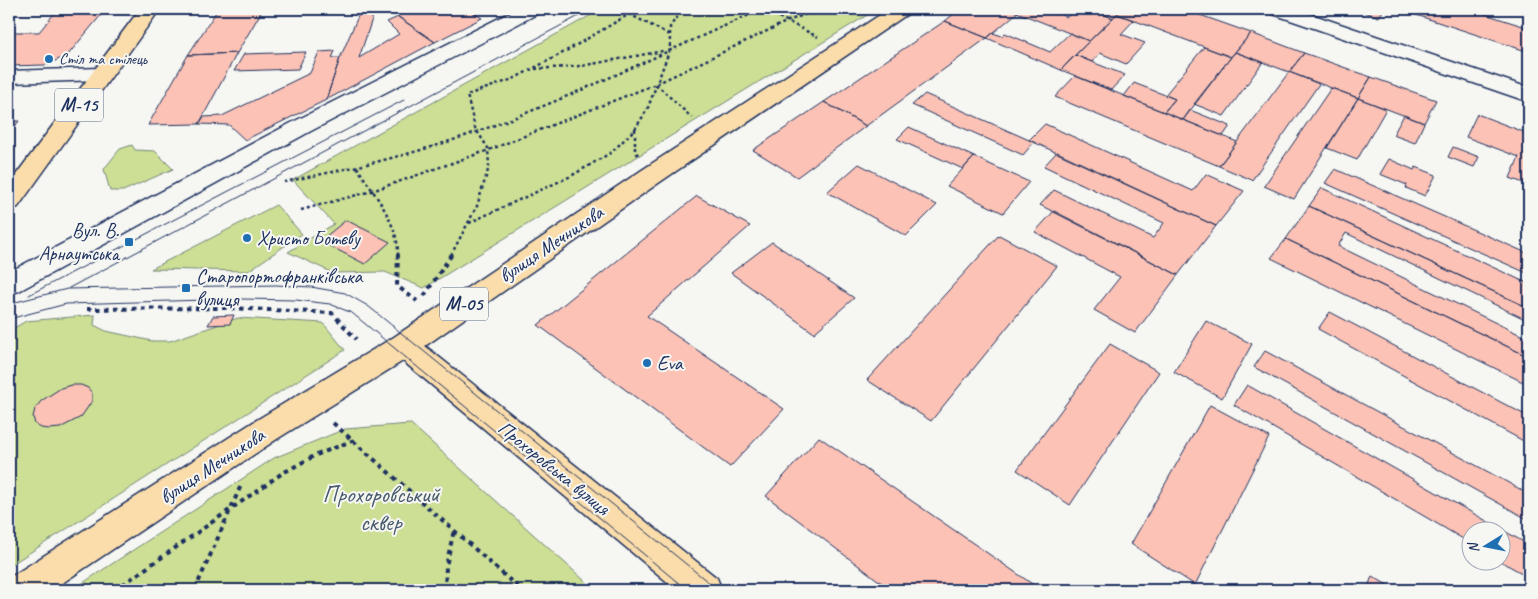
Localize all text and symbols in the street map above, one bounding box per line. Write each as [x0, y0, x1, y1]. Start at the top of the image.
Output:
place label: Стіл та стілець [59, 49, 148, 69]
marker: Стіл та стілець [43, 53, 55, 65]
road number: М-15 [55, 88, 103, 122]
street label: вулиця Мечникова [494, 199, 609, 288]
place label: Вул. В. Арнаутська [39, 218, 121, 266]
place label: Христо Ботєву [257, 226, 362, 251]
marker: Христо Ботєву [241, 232, 253, 244]
marker: Вул. В. Арнаутська [123, 236, 135, 248]
place label: Старопортофранківська вулиця [196, 264, 363, 312]
marker: Старопортофранківська вулиця [180, 282, 192, 294]
road number: М-05 [440, 288, 488, 320]
place label: Eva [657, 351, 684, 376]
marker: Eva [641, 357, 653, 369]
street label: Прохоровська вулиця [493, 415, 616, 521]
street label: вулиця Мечникова [155, 422, 270, 509]
park label: Прохоровський сквер [322, 479, 442, 537]
north arrow [1460, 522, 1510, 572]
text: N [1464, 540, 1483, 554]

